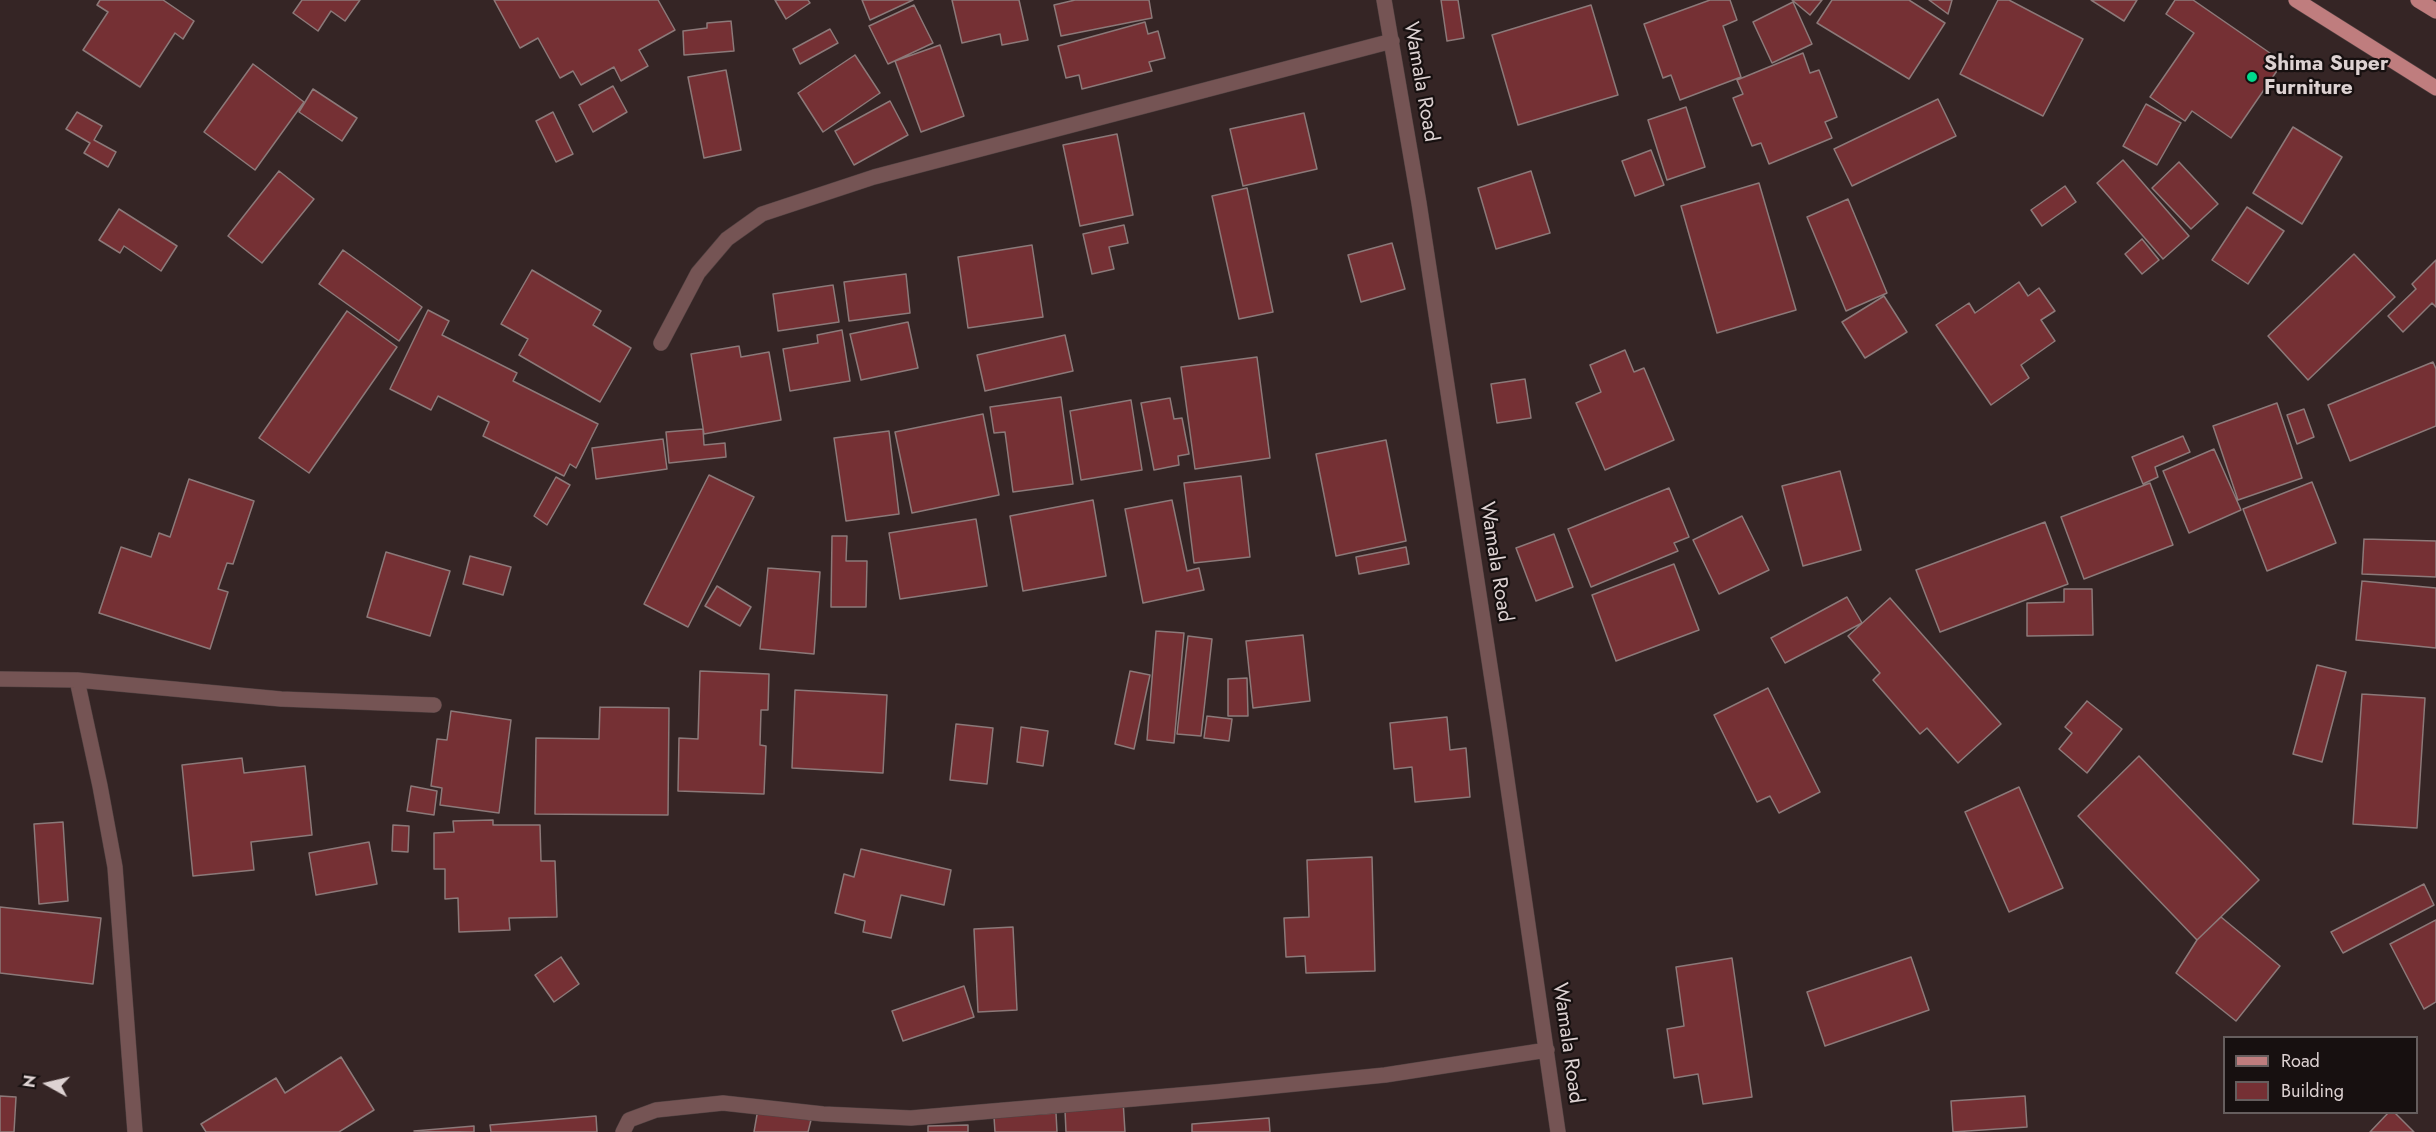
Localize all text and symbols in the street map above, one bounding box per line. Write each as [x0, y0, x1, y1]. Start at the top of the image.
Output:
street label: Wamala Road [1397, 20, 1443, 144]
place label: Shima Super Furniture [2264, 52, 2389, 102]
marker: Shima Super Furniture [2245, 70, 2259, 84]
street label: Wamala Road [1473, 500, 1517, 624]
street label: Wamala Road [1546, 981, 1588, 1105]
legend [2223, 1036, 2418, 1114]
text: Road [2281, 1048, 2320, 1074]
north arrow [18, 1054, 78, 1114]
text: N [17, 1074, 42, 1089]
text: Building [2281, 1078, 2344, 1104]

